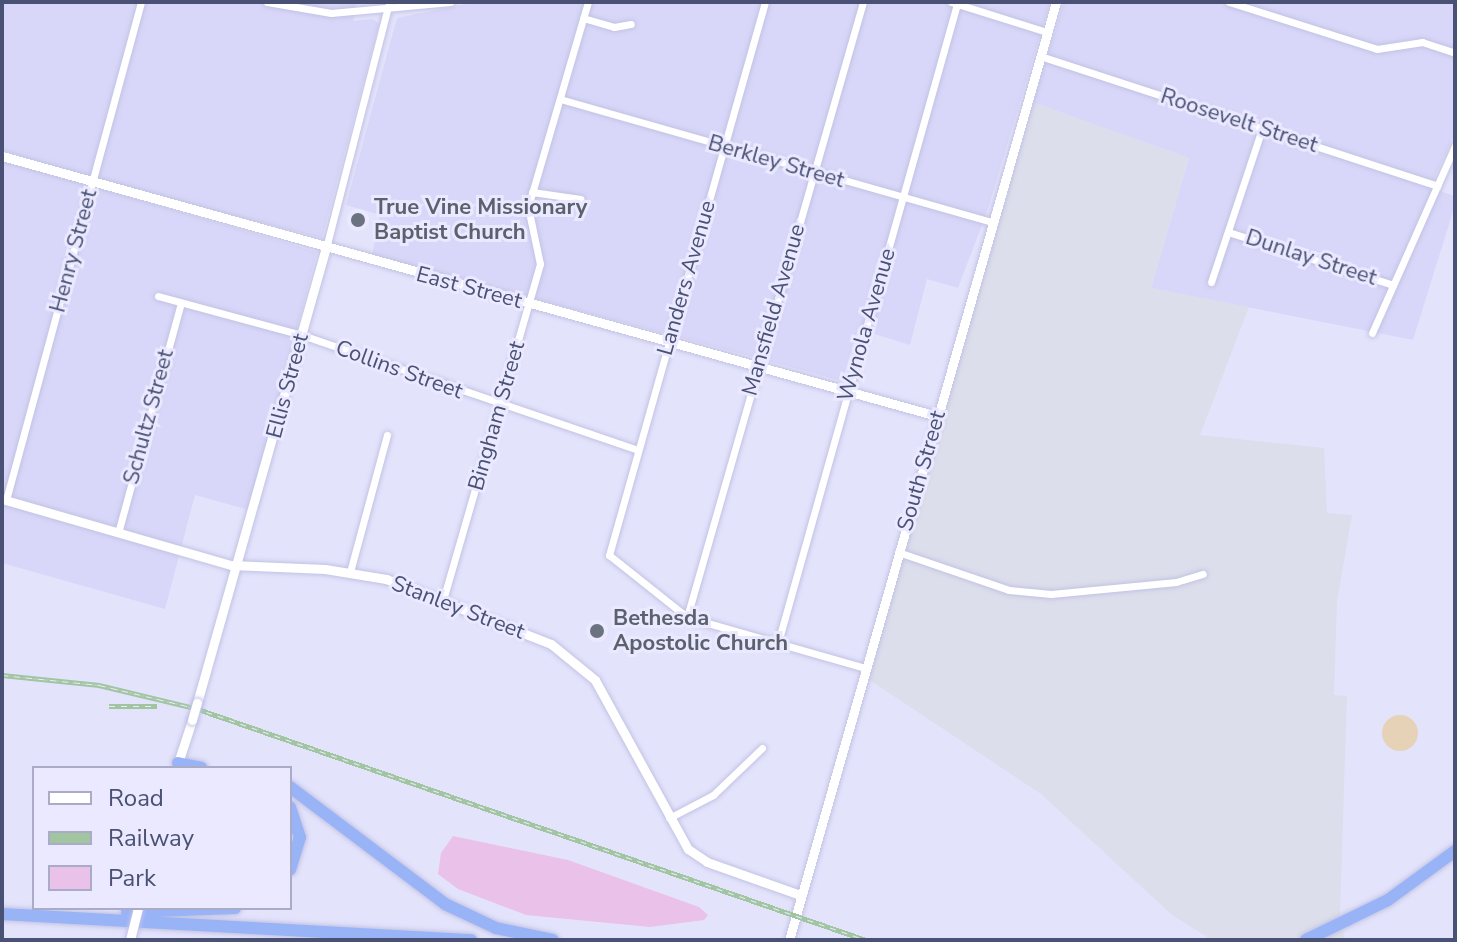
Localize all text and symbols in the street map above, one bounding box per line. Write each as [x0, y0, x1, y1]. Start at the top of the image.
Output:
street label: Roosevelt Street [1157, 83, 1321, 159]
street label: Berkley Street [705, 130, 847, 194]
street label: Henry Street [45, 187, 103, 315]
place label: True Vine Missionary Baptist Church [374, 194, 587, 246]
street label: Landers Avenue [652, 198, 722, 358]
marker: True Vine Missionary Baptist Church [349, 211, 367, 229]
street label: Mansfield Avenue [737, 221, 811, 399]
street label: Dunlay Street [1242, 224, 1380, 292]
street label: Wynola Avenue [832, 245, 902, 405]
street label: East Street [413, 261, 525, 315]
street label: Ellis Street [261, 331, 315, 441]
street label: Collins Street [332, 335, 466, 405]
street label: Bingham Street [463, 338, 531, 494]
street label: Schultz Street [118, 347, 180, 487]
street label: South Street [892, 408, 952, 534]
street label: Stanley Street [388, 571, 528, 645]
place label: Bethesda Apostolic Church [613, 605, 788, 656]
marker: Bethesda Apostolic Church [588, 622, 606, 640]
legend [32, 766, 292, 910]
text: Road [108, 782, 164, 814]
text: Railway [108, 822, 194, 854]
text: Park [108, 862, 156, 894]

